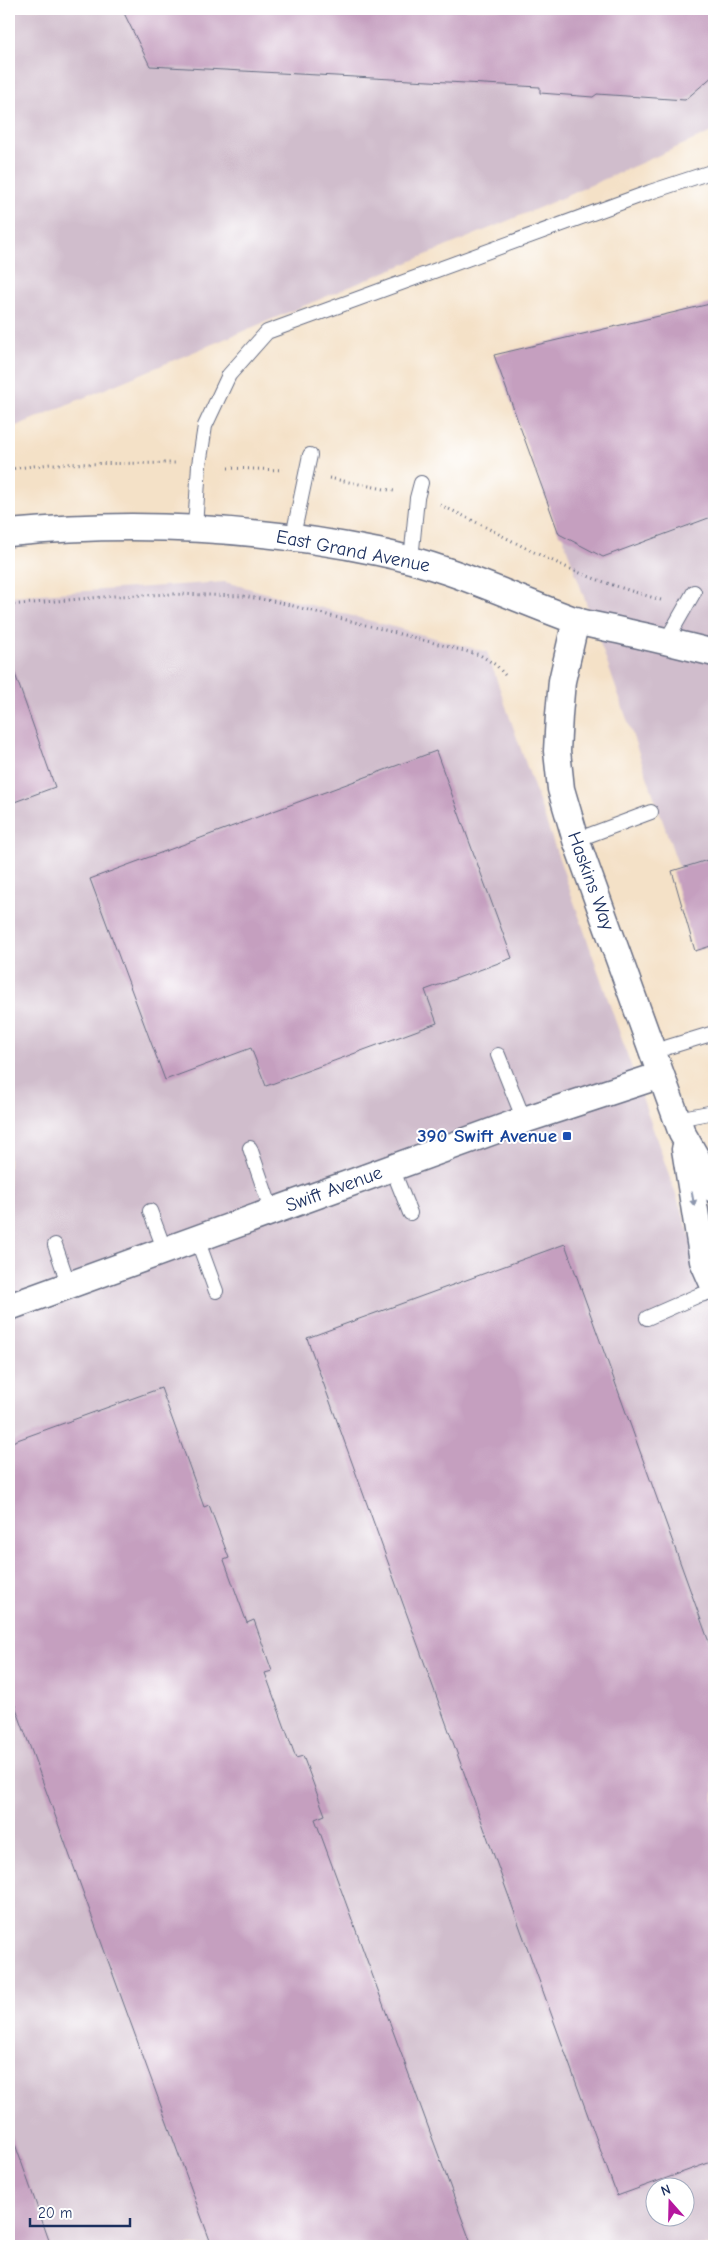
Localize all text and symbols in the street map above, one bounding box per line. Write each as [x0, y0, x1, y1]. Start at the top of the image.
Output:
street label: East Grand Avenue [274, 525, 432, 577]
street label: Haskins Way [563, 829, 619, 934]
place label: 390 Swift Avenue [417, 1125, 557, 1147]
marker: 390 Swift Avenue [561, 1130, 573, 1142]
street label: Swift Avenue [283, 1161, 385, 1217]
one-way arrow [689, 1191, 697, 1207]
north arrow [646, 2178, 696, 2228]
text: N [659, 2181, 673, 2200]
scale bar [30, 2195, 130, 2227]
text: 20 m [38, 2204, 72, 2222]

